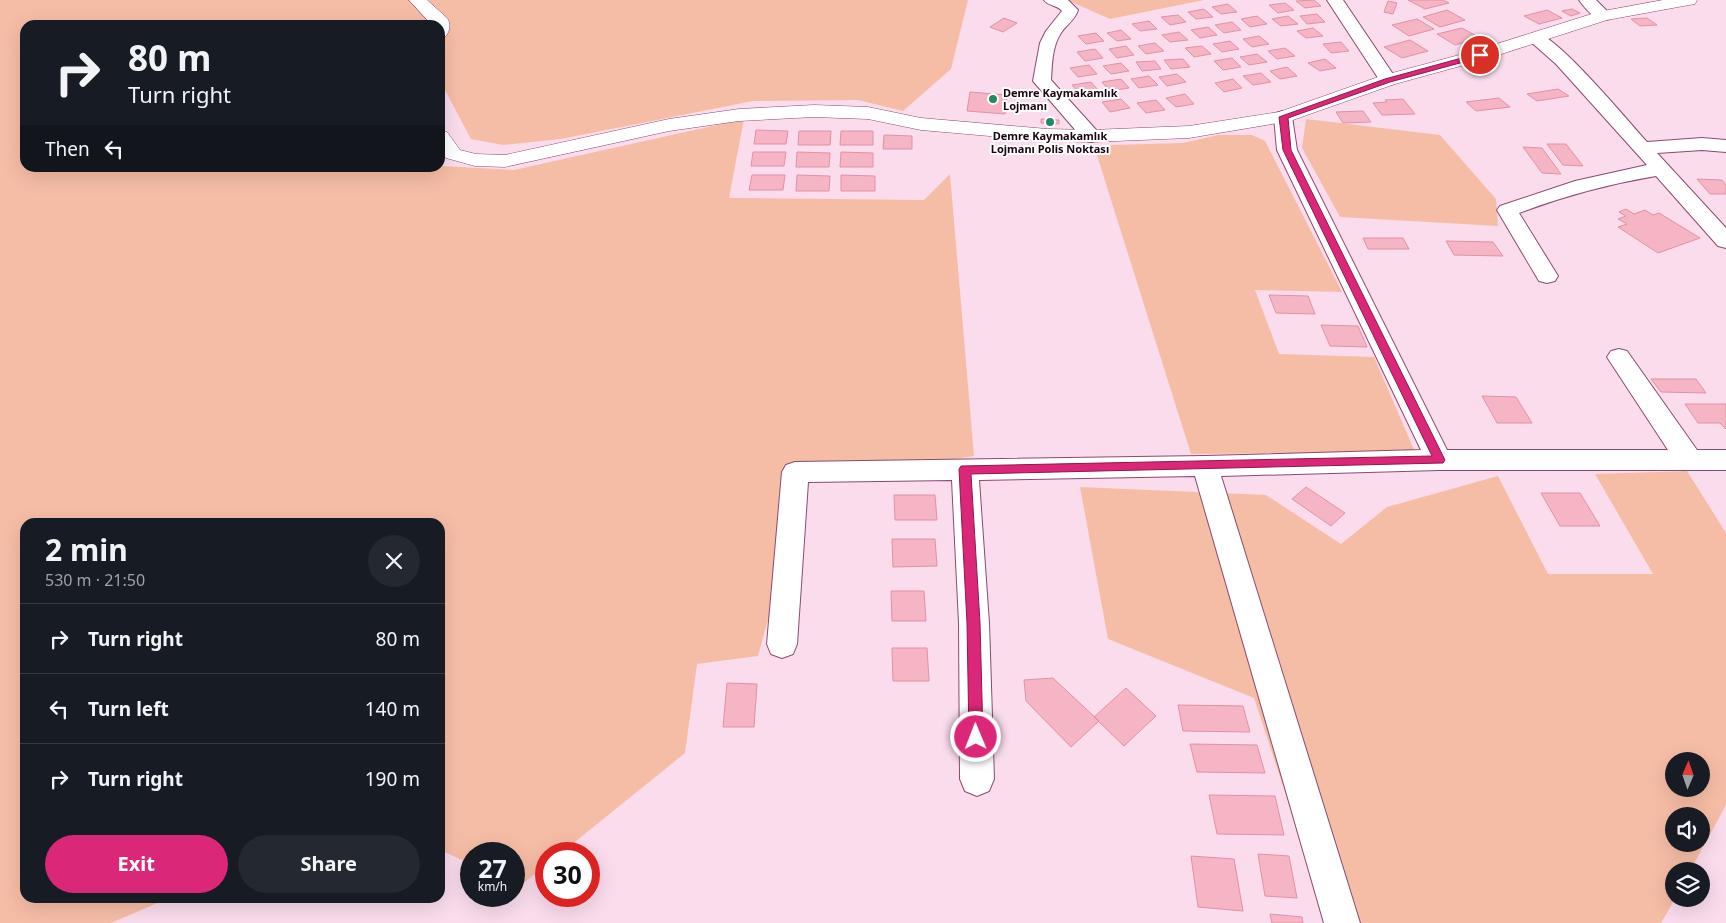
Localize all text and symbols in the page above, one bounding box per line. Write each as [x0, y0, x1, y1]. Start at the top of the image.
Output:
text: 80 m [128, 34, 211, 81]
pin [1459, 34, 1501, 76]
icon: right [45, 40, 110, 105]
icon: arrive [1466, 41, 1494, 69]
text: Turn right [128, 79, 231, 109]
place label: Demre Kaymakamlık Lojmanı [1003, 85, 1118, 113]
marker: Demre Kaymakamlık Lojmanı [987, 93, 999, 105]
marker: Demre Kaymakamlık Lojmanı Polis Noktası [1044, 116, 1056, 128]
place label: Demre Kaymakamlık Lojmanı Polis Noktası [991, 128, 1109, 156]
icon: left [100, 135, 128, 163]
text: Then [45, 136, 90, 162]
text: 2 min [45, 529, 128, 570]
button: close [368, 535, 420, 587]
text: 530 m · 21:50 [45, 569, 145, 591]
icon: right [45, 625, 73, 653]
text: Turn right [88, 626, 183, 652]
text: 80 m [376, 626, 420, 652]
icon: left [45, 695, 73, 723]
text: Turn left [88, 696, 169, 722]
text: 140 m [365, 696, 420, 722]
position arrow [949, 710, 1001, 762]
north arrow [1665, 752, 1710, 798]
map controls [1665, 752, 1710, 907]
icon: right [45, 765, 73, 793]
text: Turn right [88, 766, 183, 792]
text: 190 m [365, 766, 420, 792]
button: sound [1665, 807, 1710, 852]
button: Exit [45, 835, 228, 893]
button: Share [238, 835, 420, 893]
speed limit sign: 30 [535, 842, 600, 907]
text: 27 [478, 851, 507, 885]
button: layers [1665, 862, 1710, 907]
text: km/h [478, 878, 507, 895]

